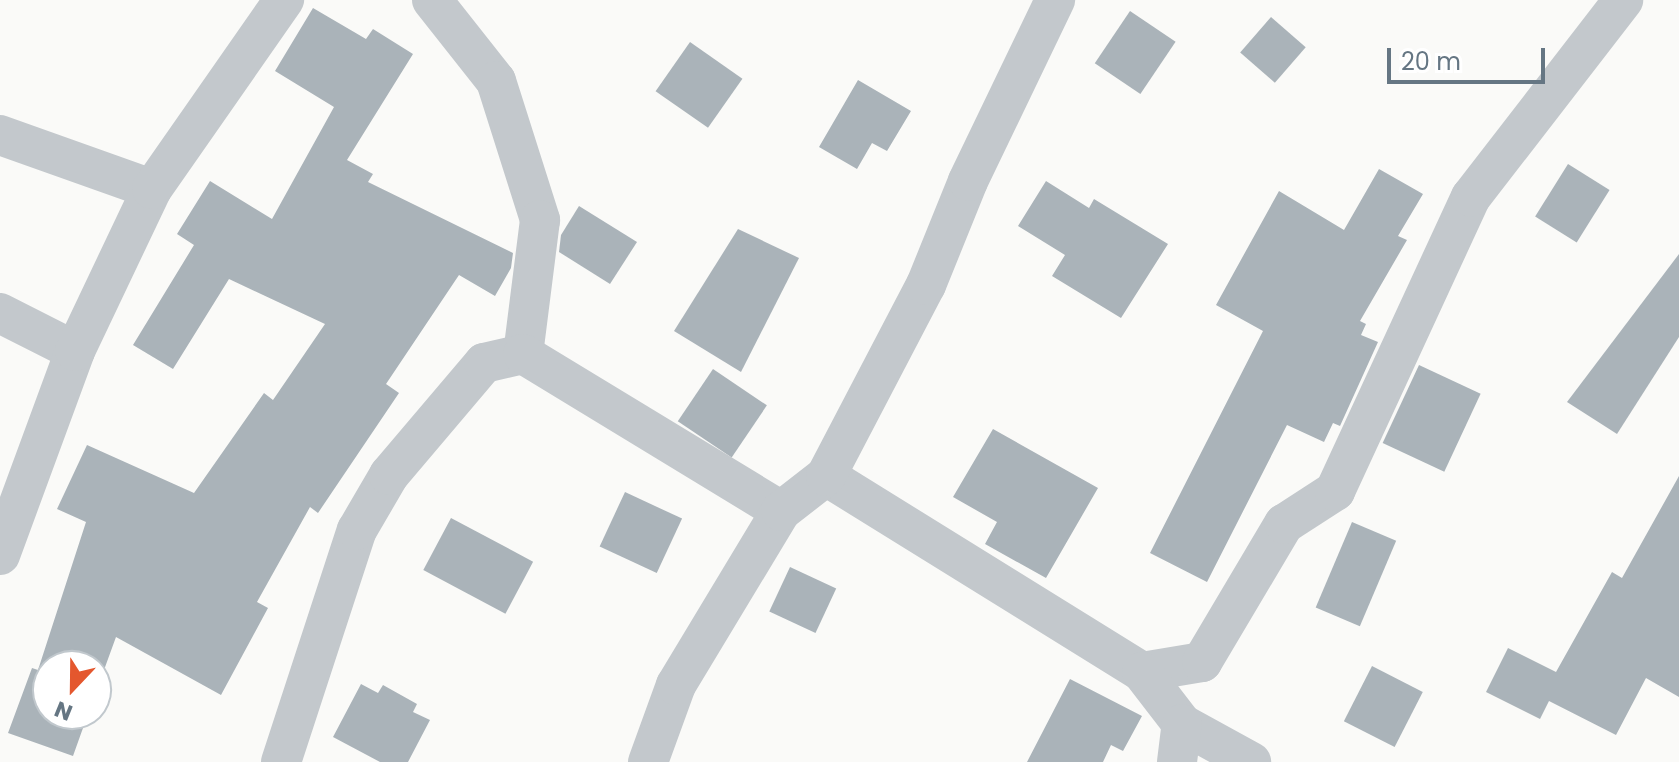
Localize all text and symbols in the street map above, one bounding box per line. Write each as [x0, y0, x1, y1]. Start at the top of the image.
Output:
scale bar [1391, 32, 1549, 82]
text: 20 m [1401, 45, 1461, 78]
north arrow [32, 650, 112, 730]
text: N [50, 693, 77, 728]

